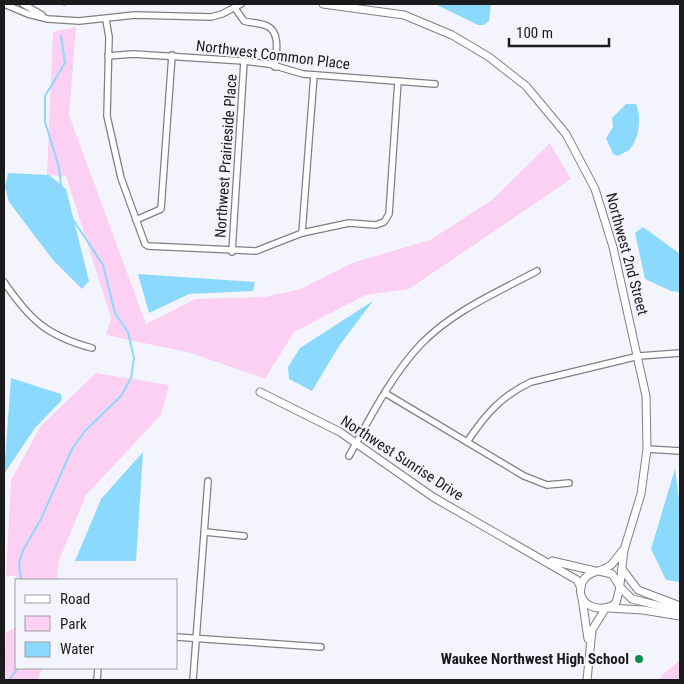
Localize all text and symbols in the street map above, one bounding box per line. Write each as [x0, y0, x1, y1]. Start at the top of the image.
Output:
scale bar [509, 15, 609, 47]
text: 100 m [516, 24, 553, 42]
street label: Northwest Common Place [195, 37, 351, 73]
street label: Northwest Prairieside Place [211, 73, 241, 239]
street label: Northwest 2nd Street [602, 191, 652, 317]
street label: Northwest Sunrise Drive [337, 412, 467, 504]
legend [15, 579, 178, 669]
text: Road [60, 590, 90, 608]
text: Park [60, 615, 87, 633]
text: Water [60, 640, 95, 658]
place label: Waukee Northwest High School [441, 650, 629, 668]
marker: Waukee Northwest High School [633, 653, 645, 665]

